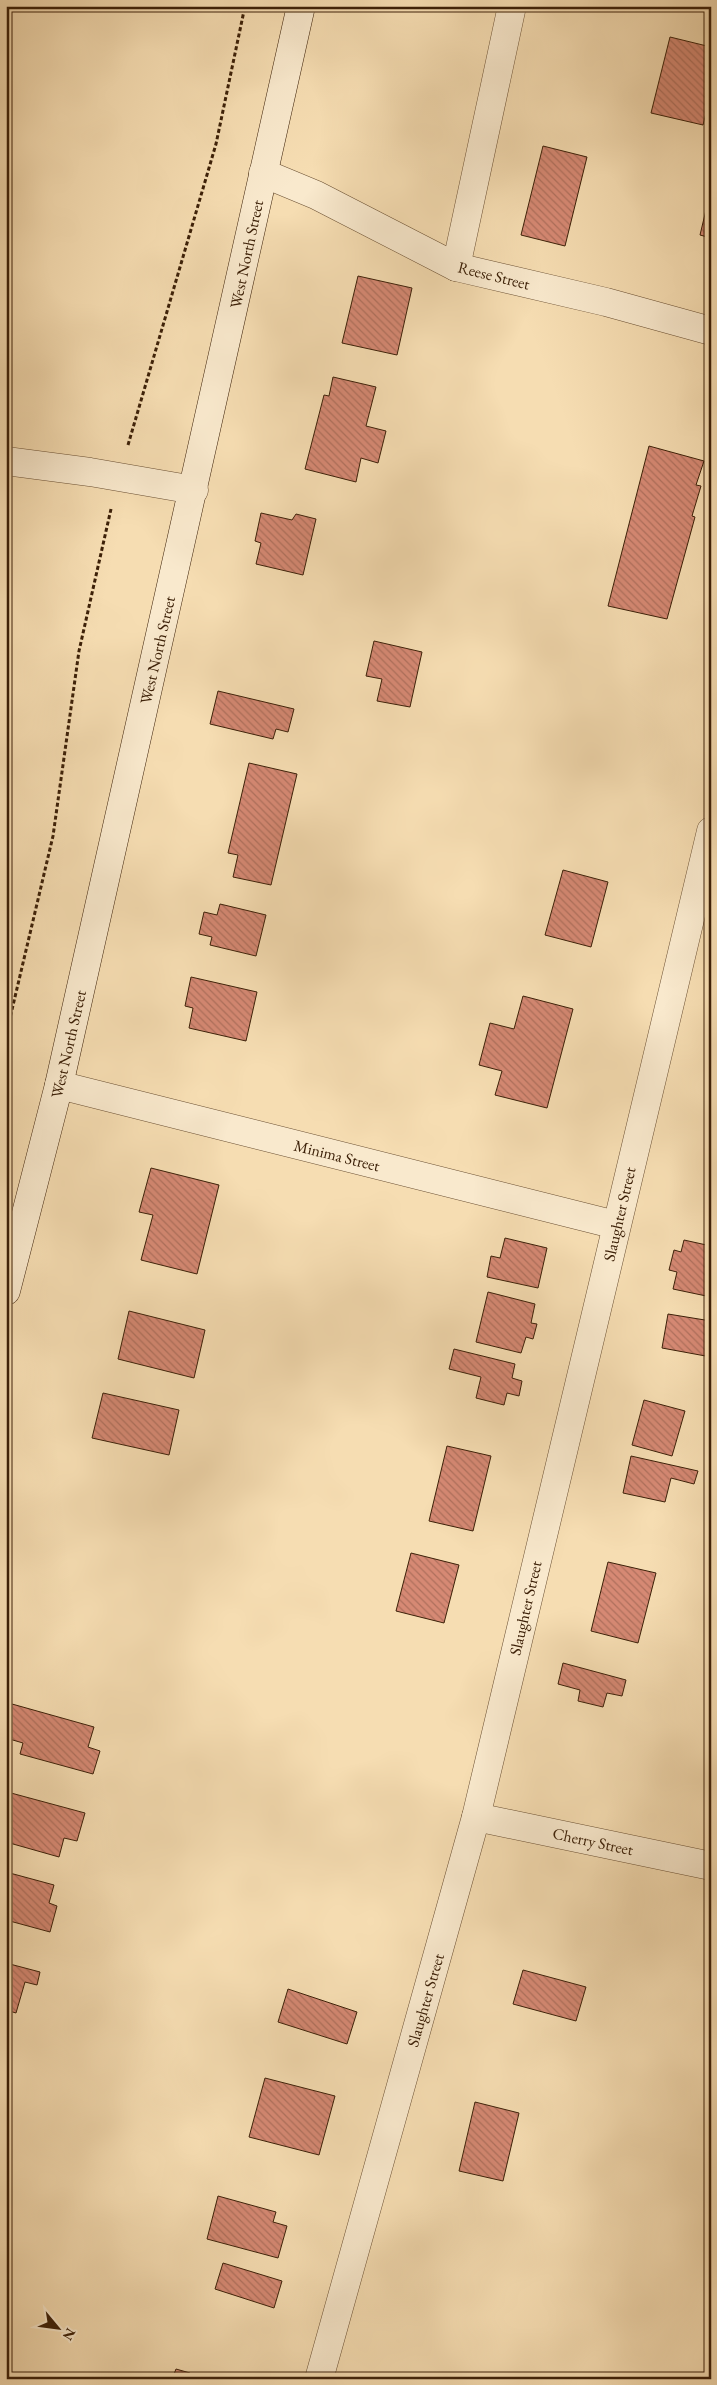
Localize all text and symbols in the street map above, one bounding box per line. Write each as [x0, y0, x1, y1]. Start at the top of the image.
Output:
street label: West North Street [225, 198, 268, 310]
street label: Reese Street [456, 256, 532, 295]
street label: West North Street [135, 594, 180, 706]
street label: West North Street [46, 988, 91, 1100]
street label: Minima Street [292, 1135, 382, 1176]
street label: Slaughter Street [598, 1165, 641, 1263]
street label: Slaughter Street [504, 1559, 547, 1657]
street label: Cherry Street [551, 1823, 635, 1860]
street label: Slaughter Street [402, 1951, 449, 2049]
north arrow [32, 2302, 82, 2352]
text: N [58, 2325, 80, 2344]

